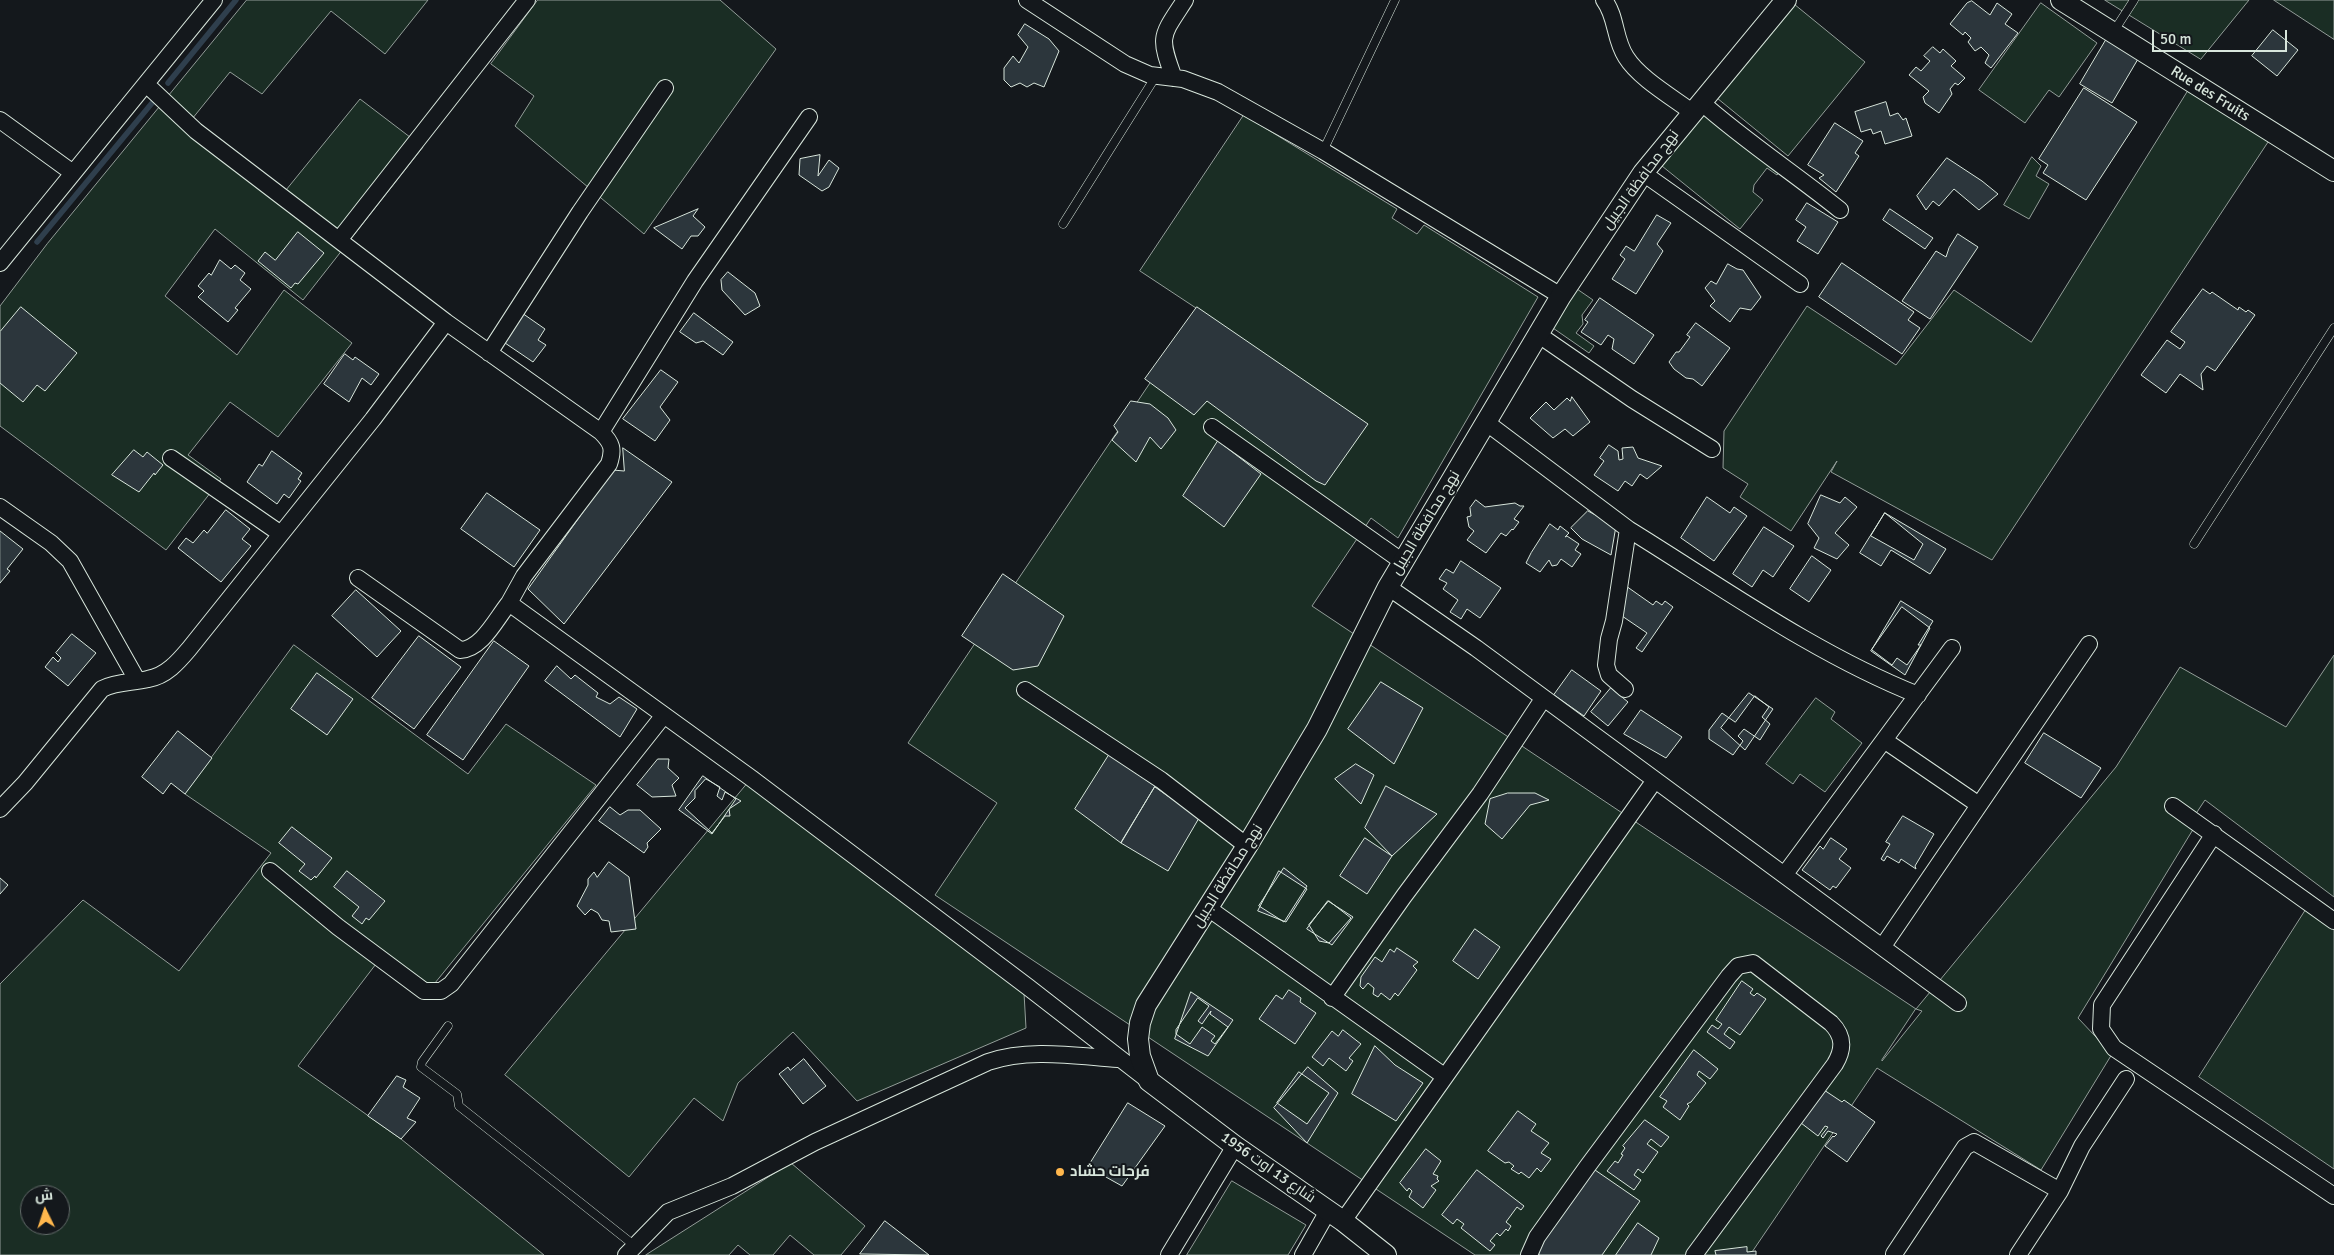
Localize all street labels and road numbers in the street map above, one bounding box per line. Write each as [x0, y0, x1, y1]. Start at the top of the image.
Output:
street label: Rue des Fruits [2167, 63, 2253, 125]
street label: نهج محافظة الجبيل [1599, 127, 1683, 233]
street label: نهج محافظة الجبيل [1388, 468, 1464, 578]
street label: نهج محافظة الجبيل [1189, 821, 1267, 931]
street label: شارع 13 اوت 1956 [1217, 1129, 1319, 1207]

